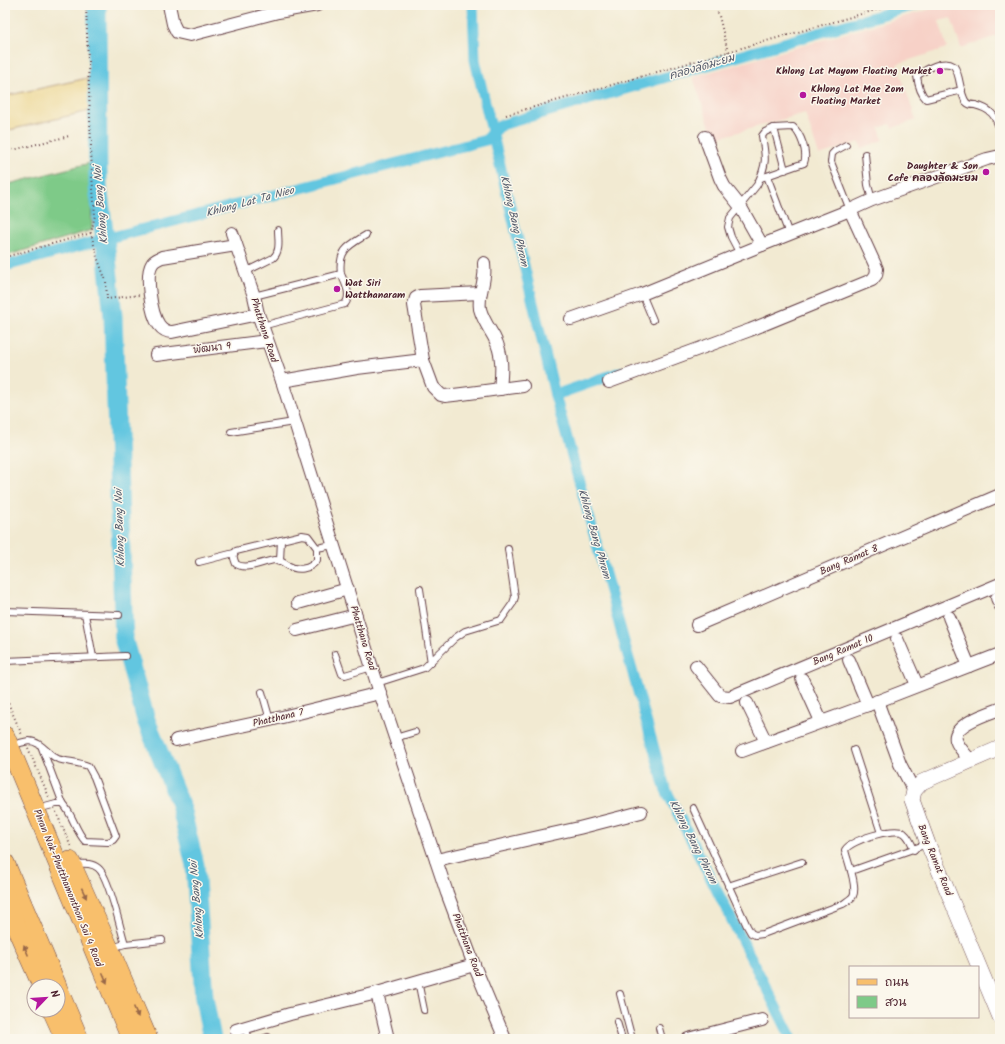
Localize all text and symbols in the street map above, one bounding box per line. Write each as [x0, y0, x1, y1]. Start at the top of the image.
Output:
water label: คลองลัดมะยม [667, 49, 738, 85]
place label: Khlong Lat Mayom Floating Market [776, 63, 932, 79]
marker: Khlong Lat Mayom Floating Market [935, 66, 945, 76]
place label: Khlong Lat Mae Zom Floating Market [811, 81, 904, 109]
marker: Khlong Lat Mae Zom Floating Market [798, 90, 808, 100]
place label: Daughter & Son Cafe คลองลัดมะยม [888, 158, 978, 186]
water label: Khlong Bang Noi [88, 163, 113, 245]
marker: Daughter & Son Cafe คลองลัดมะยม [981, 167, 991, 177]
water label: Khlong Bang Phrom [495, 174, 533, 269]
water label: Khlong Lat Ta Nieo [204, 181, 297, 222]
place label: Wat Siri Watthanaram [345, 275, 405, 303]
marker: Wat Siri Watthanaram [332, 284, 342, 294]
street label: Phatthana Road [246, 295, 282, 365]
street label: พัฒนา 9 [192, 338, 232, 358]
water label: Khlong Bang Noi [110, 486, 130, 567]
water label: Khlong Bang Phrom [573, 487, 616, 582]
street label: Bang Ramat 8 [817, 540, 882, 580]
street label: Phatthana Road [346, 603, 381, 674]
street label: Bang Ramat 10 [810, 630, 876, 670]
street label: Phatthana 7 [251, 704, 305, 732]
water label: Khlong Bang Phrom [664, 797, 723, 888]
street label: Phran Nok-Phutthamonthon Sai 4 Road [29, 807, 107, 970]
street label: Bang Ramat Road [913, 822, 957, 899]
water label: Khlong Bang Noi [184, 858, 209, 940]
one-way arrow [81, 887, 88, 899]
street label: Phatthana Road [447, 911, 487, 980]
one-way arrow [23, 945, 29, 956]
legend [849, 966, 979, 1018]
one-way arrow [102, 972, 108, 983]
text: ถนน [885, 973, 909, 992]
north arrow [26, 978, 66, 1018]
text: N [45, 987, 64, 1001]
text: สวน [885, 993, 906, 1012]
one-way arrow [134, 1007, 140, 1019]

